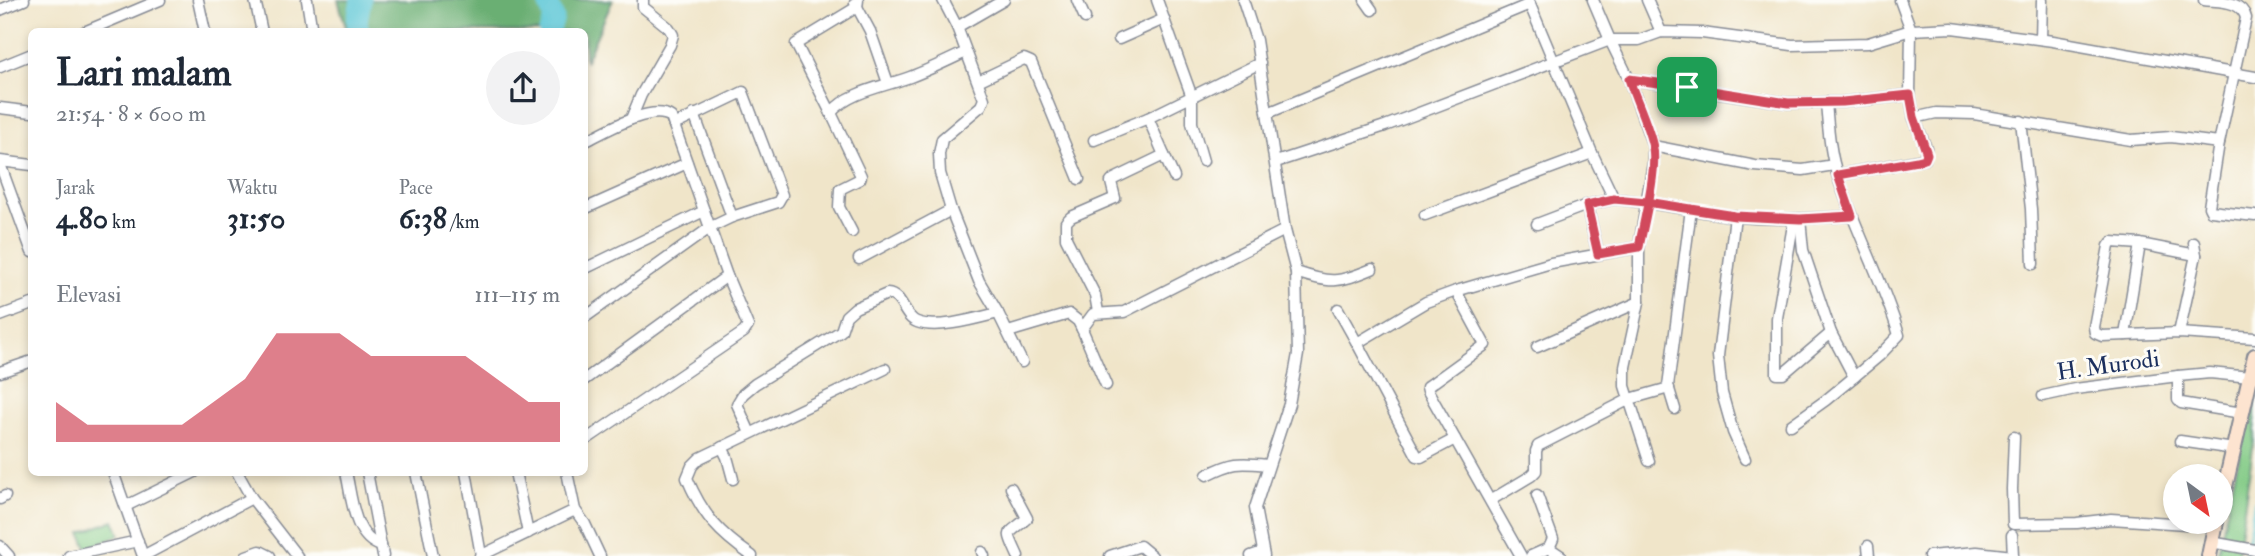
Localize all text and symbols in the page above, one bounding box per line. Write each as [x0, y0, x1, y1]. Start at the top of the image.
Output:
text: Lari malam [56, 49, 231, 97]
button: share [486, 51, 560, 125]
pin [1657, 57, 1717, 117]
icon: arrive [1668, 68, 1706, 106]
text: 21:54 · 8 × 600 m [56, 99, 206, 128]
text: Jarak [56, 176, 95, 200]
text: Waktu [227, 176, 278, 200]
text: Pace [399, 176, 433, 200]
text: 4.80 [56, 200, 108, 237]
text: 31:50 [227, 200, 285, 237]
text: 6:38 [399, 200, 447, 237]
text: km [108, 210, 136, 234]
text: /km [447, 210, 480, 234]
text: Elevasi [56, 280, 121, 309]
text: 111–115 m [475, 280, 560, 309]
street label: H. Murodi [2055, 343, 2161, 388]
north arrow [2163, 464, 2233, 534]
map controls [2163, 464, 2233, 534]

